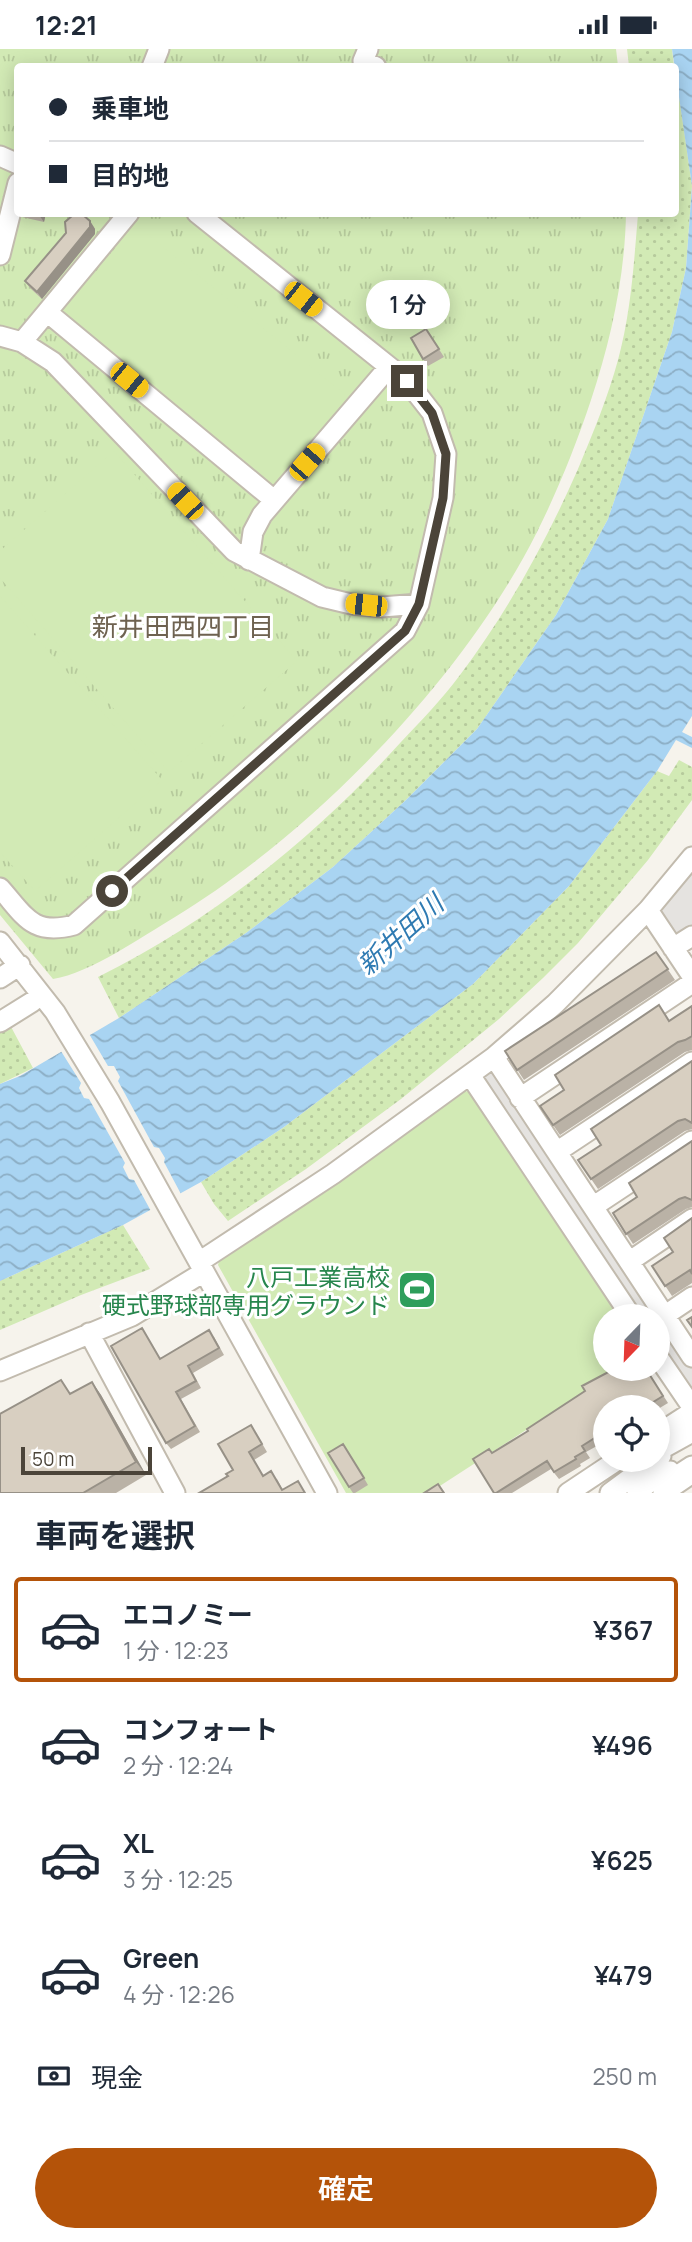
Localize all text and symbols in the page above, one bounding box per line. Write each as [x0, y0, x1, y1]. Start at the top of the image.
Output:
text: 12:21 [35, 7, 98, 43]
text: 乗車地 [91, 90, 169, 126]
text: 目的地 [91, 157, 169, 193]
car [280, 278, 327, 320]
callout: 1 分 [365, 279, 449, 329]
text: 1 分 [389, 288, 427, 320]
car [107, 359, 152, 401]
route end [391, 365, 423, 397]
car [286, 439, 329, 485]
car [163, 478, 208, 524]
car [345, 592, 388, 618]
district label: 新井田西四丁目 [92, 608, 274, 644]
route start [96, 875, 128, 907]
water label: 新井田川 [349, 884, 453, 982]
place label: 八戸工業高校 硬式野球部専用グラウンド [102, 1260, 390, 1321]
sports icon: 八戸工業高校 硬式野球部専用グラウンド [396, 1269, 438, 1311]
north arrow [593, 1304, 670, 1381]
map controls [593, 1304, 670, 1472]
button: locate [593, 1395, 670, 1472]
scale bar [21, 1444, 152, 1476]
text: 50 m [32, 1446, 74, 1472]
text: 車両を選択 [35, 1513, 195, 1557]
text: エコノミー [123, 1596, 253, 1632]
icon: car [39, 1598, 102, 1661]
text: ¥367 [593, 1612, 653, 1648]
text: 1 分 · 12:23 [123, 1634, 229, 1666]
text: コンフォート [123, 1711, 278, 1747]
icon: car [39, 1713, 102, 1776]
text: ¥496 [592, 1727, 653, 1763]
text: 2 分 · 12:24 [123, 1749, 233, 1781]
text: XL [123, 1825, 154, 1861]
icon: car [39, 1828, 102, 1891]
text: ¥625 [591, 1842, 653, 1878]
text: 3 分 · 12:25 [123, 1863, 233, 1895]
text: Green [123, 1940, 199, 1976]
icon: car [39, 1943, 102, 2006]
text: ¥479 [594, 1957, 653, 1993]
text: 4 分 · 12:26 [123, 1978, 235, 2010]
icon: cash [35, 2057, 73, 2095]
text: 現金 [91, 2059, 143, 2095]
text: 250 m [592, 2060, 657, 2092]
button: 確定 [35, 2148, 657, 2228]

